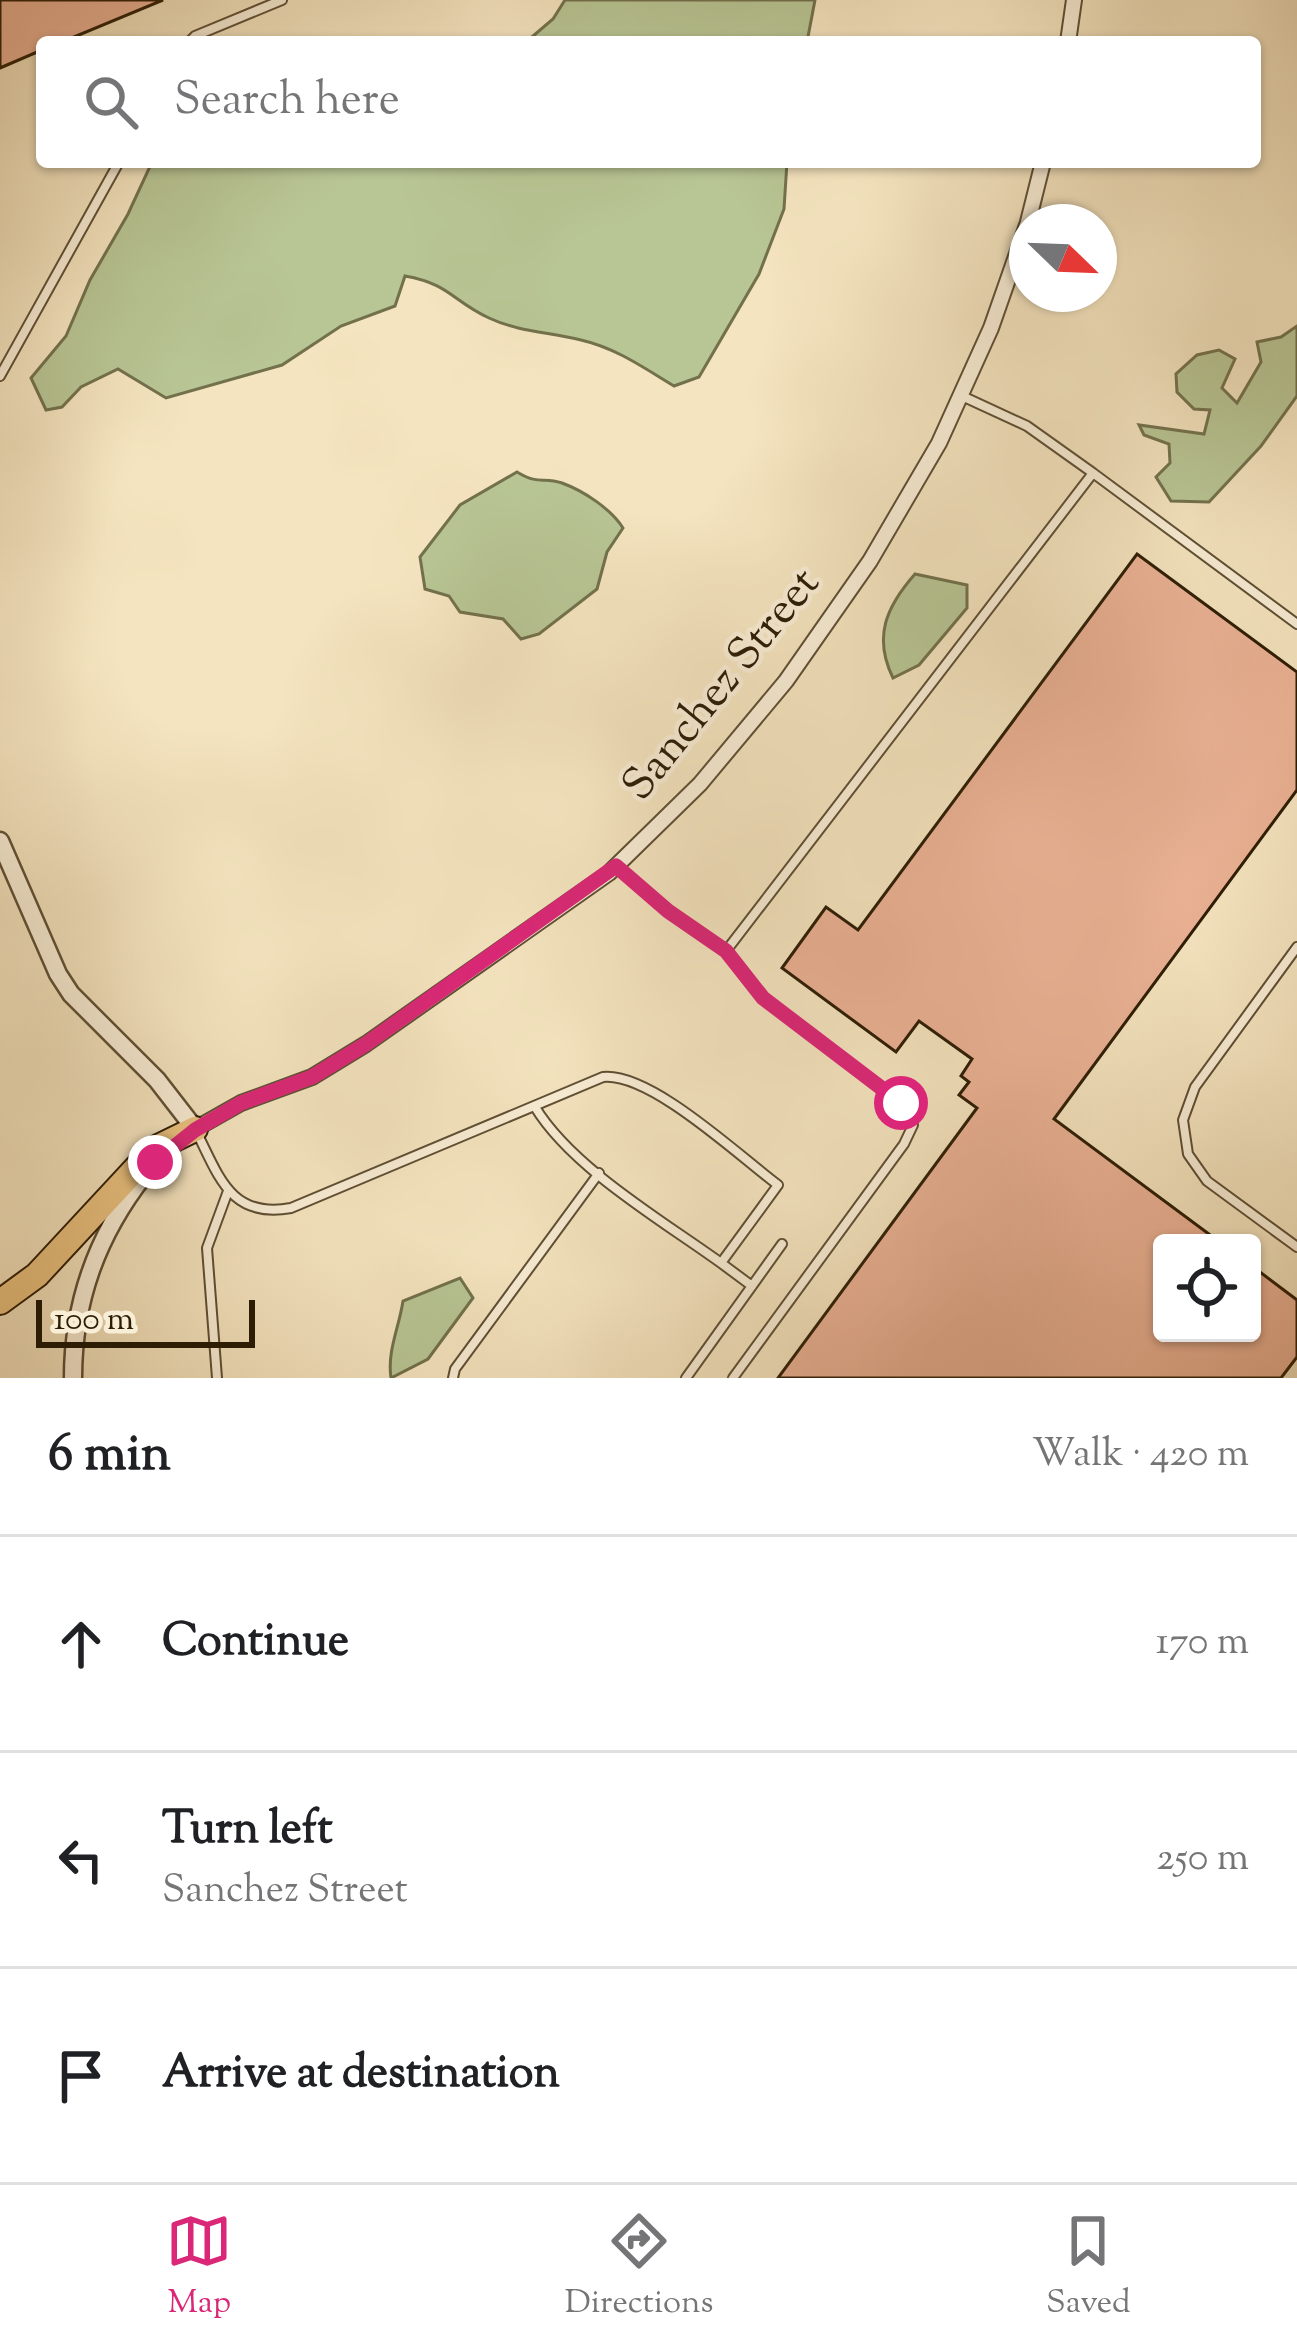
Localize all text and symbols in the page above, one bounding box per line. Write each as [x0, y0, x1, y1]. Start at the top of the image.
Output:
search box [36, 36, 1261, 168]
icon: search [78, 69, 144, 135]
text: Search here [174, 70, 400, 135]
north arrow [1009, 204, 1117, 312]
street label: Sanchez Street [609, 555, 837, 817]
route start [874, 1076, 928, 1130]
route end [128, 1135, 182, 1189]
map controls [1153, 1234, 1261, 1342]
button: locate [1153, 1234, 1261, 1342]
scale bar [36, 1294, 255, 1347]
text: 100 m [54, 1297, 134, 1345]
text: 6 min [48, 1420, 171, 1493]
text: Walk · 420 m [1032, 1428, 1249, 1484]
icon: ahead [48, 1611, 114, 1677]
text: Continue [162, 1611, 349, 1676]
text: 170 m [1156, 1616, 1249, 1672]
text: Turn left [162, 1799, 333, 1864]
icon: left [48, 1827, 114, 1893]
text: 250 m [1156, 1832, 1249, 1888]
text: Sanchez Street [162, 1864, 408, 1920]
icon: arrive [48, 2043, 114, 2109]
text: Arrive at destination [162, 2043, 560, 2108]
tab: Map [166, 2208, 232, 2328]
tab: Directions [565, 2208, 714, 2328]
tab: Saved [1046, 2208, 1131, 2328]

